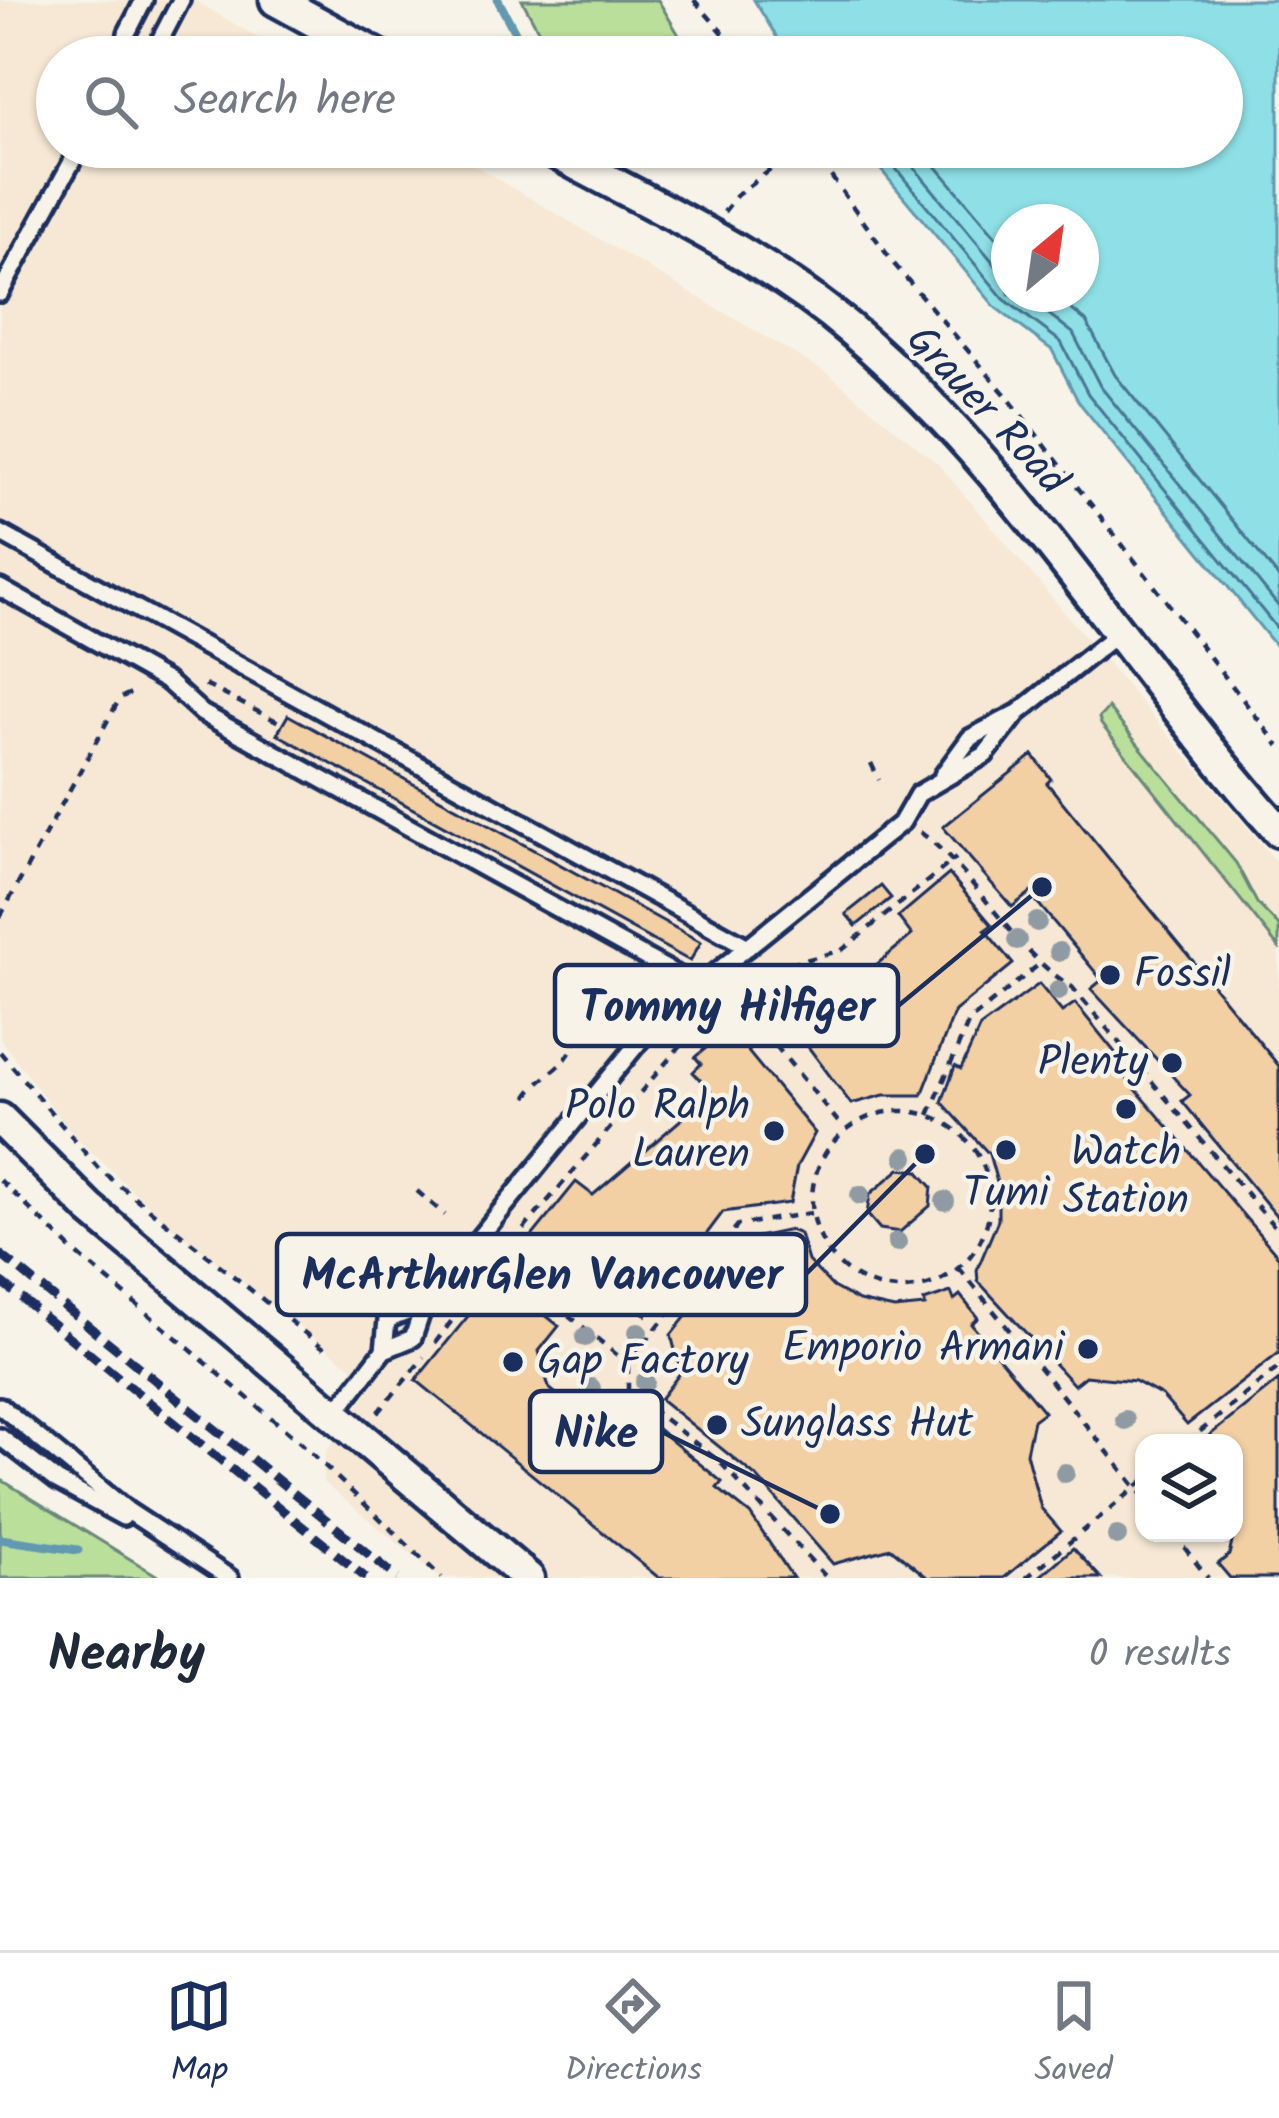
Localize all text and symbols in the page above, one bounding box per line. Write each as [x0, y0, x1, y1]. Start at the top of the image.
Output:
search box [36, 36, 1243, 168]
text: Search here [174, 66, 396, 138]
icon: search [78, 69, 144, 135]
north arrow [991, 204, 1099, 312]
street label: Grauer Road [889, 310, 1084, 513]
place label: Fossil [1134, 942, 1231, 1009]
marker: Fossil [1097, 962, 1123, 988]
callout: Tommy Hilfiger [555, 965, 898, 1046]
text: Tommy Hilfiger [579, 974, 877, 1046]
place label: Plenty [1038, 1030, 1148, 1097]
marker: Plenty [1159, 1050, 1185, 1076]
place label: Polo Ralph Lauren [565, 1074, 750, 1189]
marker: Watch Station [1113, 1096, 1139, 1122]
marker: Polo Ralph Lauren [761, 1118, 787, 1144]
place label: Watch Station [1063, 1120, 1189, 1235]
marker: Tumi [993, 1137, 1019, 1163]
place label: Tumi [963, 1161, 1051, 1228]
callout: McArthurGlen Vancouver [277, 1234, 806, 1315]
text: McArthurGlen Vancouver [302, 1242, 784, 1314]
place label: Emporio Armani [782, 1316, 1066, 1383]
place label: Gap Factory [537, 1329, 749, 1396]
marker: Emporio Armani [1075, 1336, 1101, 1362]
marker: Gap Factory [500, 1349, 526, 1375]
callout: Nike [530, 1391, 662, 1472]
place label: Sunglass Hut [741, 1392, 974, 1459]
text: Nike [554, 1400, 638, 1472]
marker: Sunglass Hut [704, 1412, 730, 1438]
map controls [1135, 1434, 1243, 1542]
button: layers [1135, 1434, 1243, 1542]
text: Nearby [48, 1616, 205, 1697]
text: 0 results [1089, 1625, 1231, 1687]
tab: Map [166, 1973, 232, 2098]
tab: Directions [565, 1973, 702, 2098]
tab: Saved [1034, 1973, 1113, 2098]

